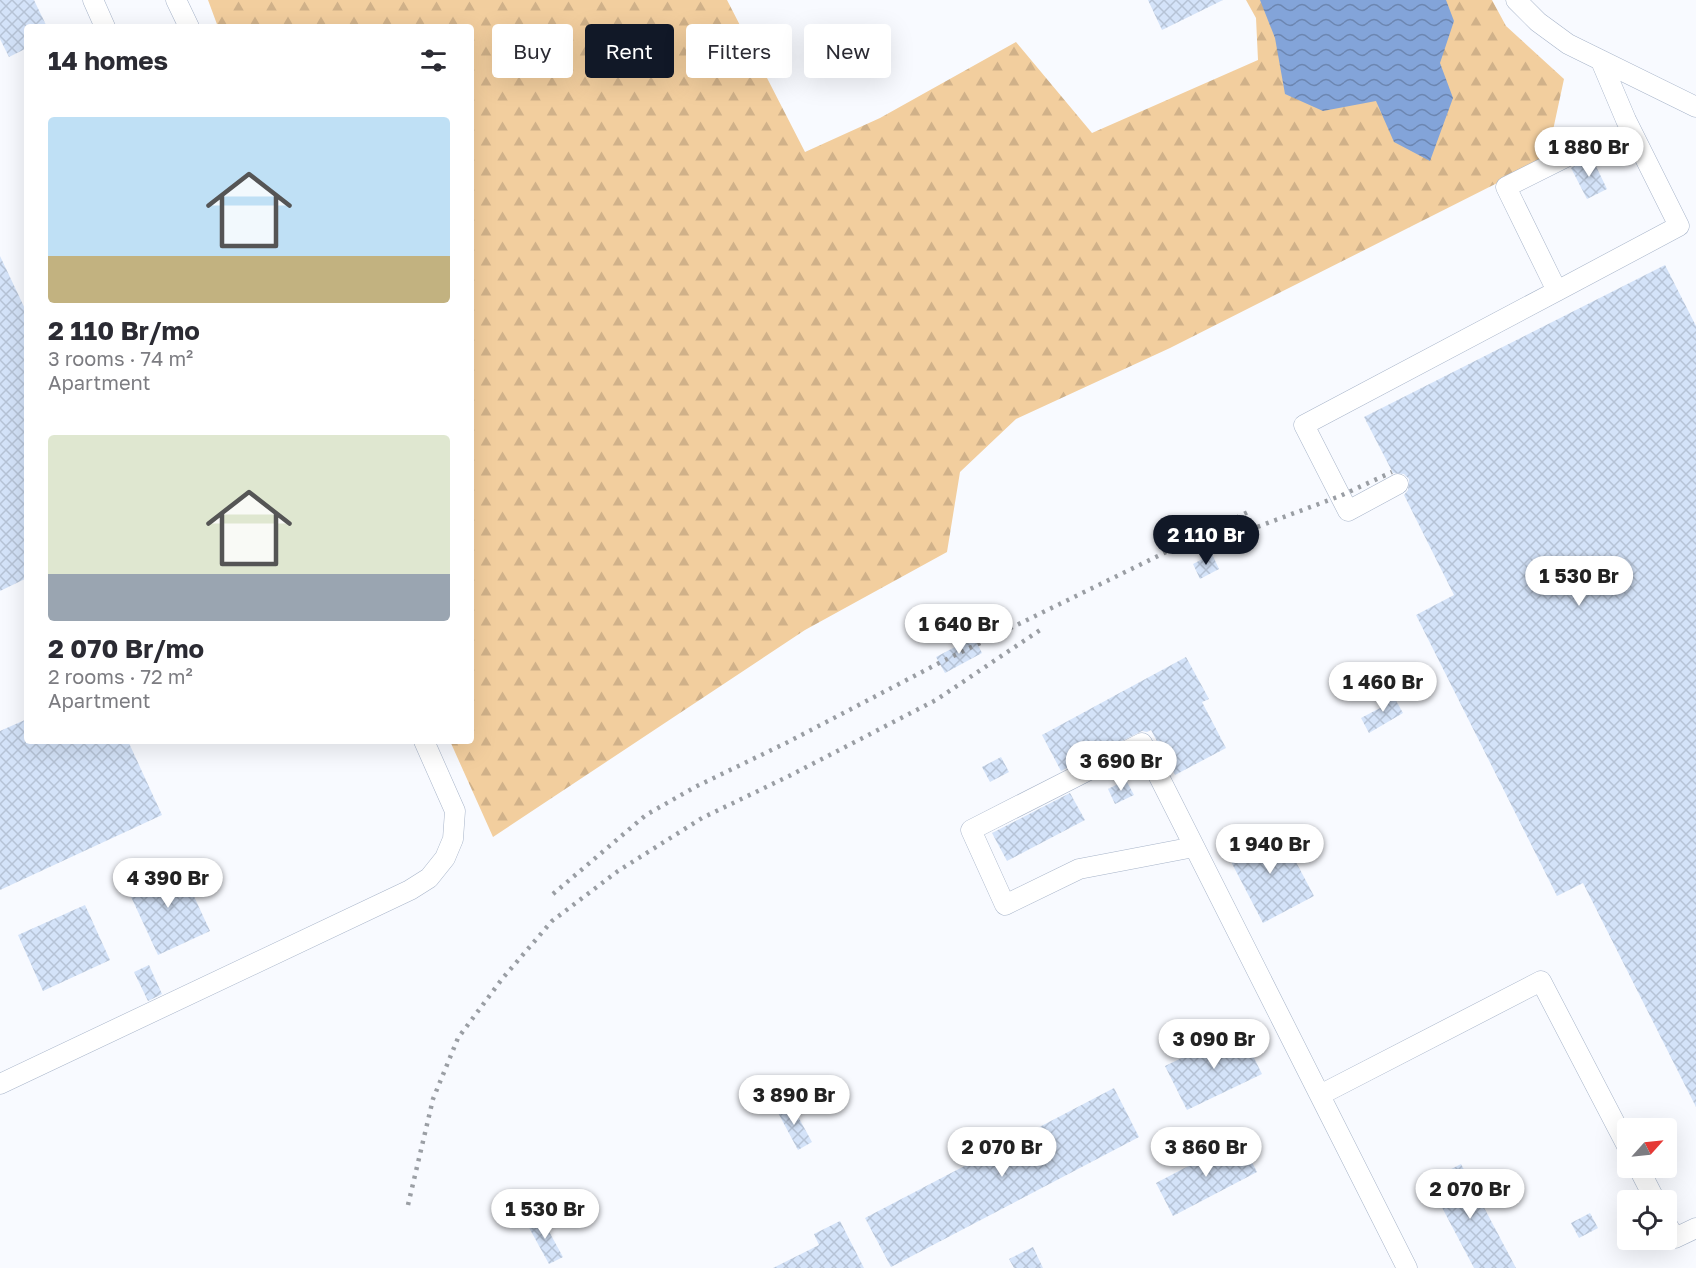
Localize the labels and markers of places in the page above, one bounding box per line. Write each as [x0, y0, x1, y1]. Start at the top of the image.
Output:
pin: 1 880 Br [1527, 127, 1651, 178]
pin: 2 110 Br [1144, 515, 1268, 566]
pin: 1 530 Br [1517, 556, 1641, 607]
pin: 1 640 Br [897, 604, 1021, 655]
pin: 1 460 Br [1321, 662, 1445, 713]
pin: 3 690 Br [1059, 741, 1183, 792]
pin: 1 940 Br [1208, 824, 1332, 875]
pin: 4 390 Br [106, 858, 230, 909]
pin: 3 090 Br [1152, 1019, 1276, 1070]
pin: 3 890 Br [732, 1075, 856, 1126]
pin: 2 070 Br [940, 1127, 1064, 1178]
pin: 3 860 Br [1144, 1127, 1268, 1178]
pin: 2 070 Br [1408, 1169, 1532, 1220]
pin: 1 530 Br [483, 1189, 607, 1240]

